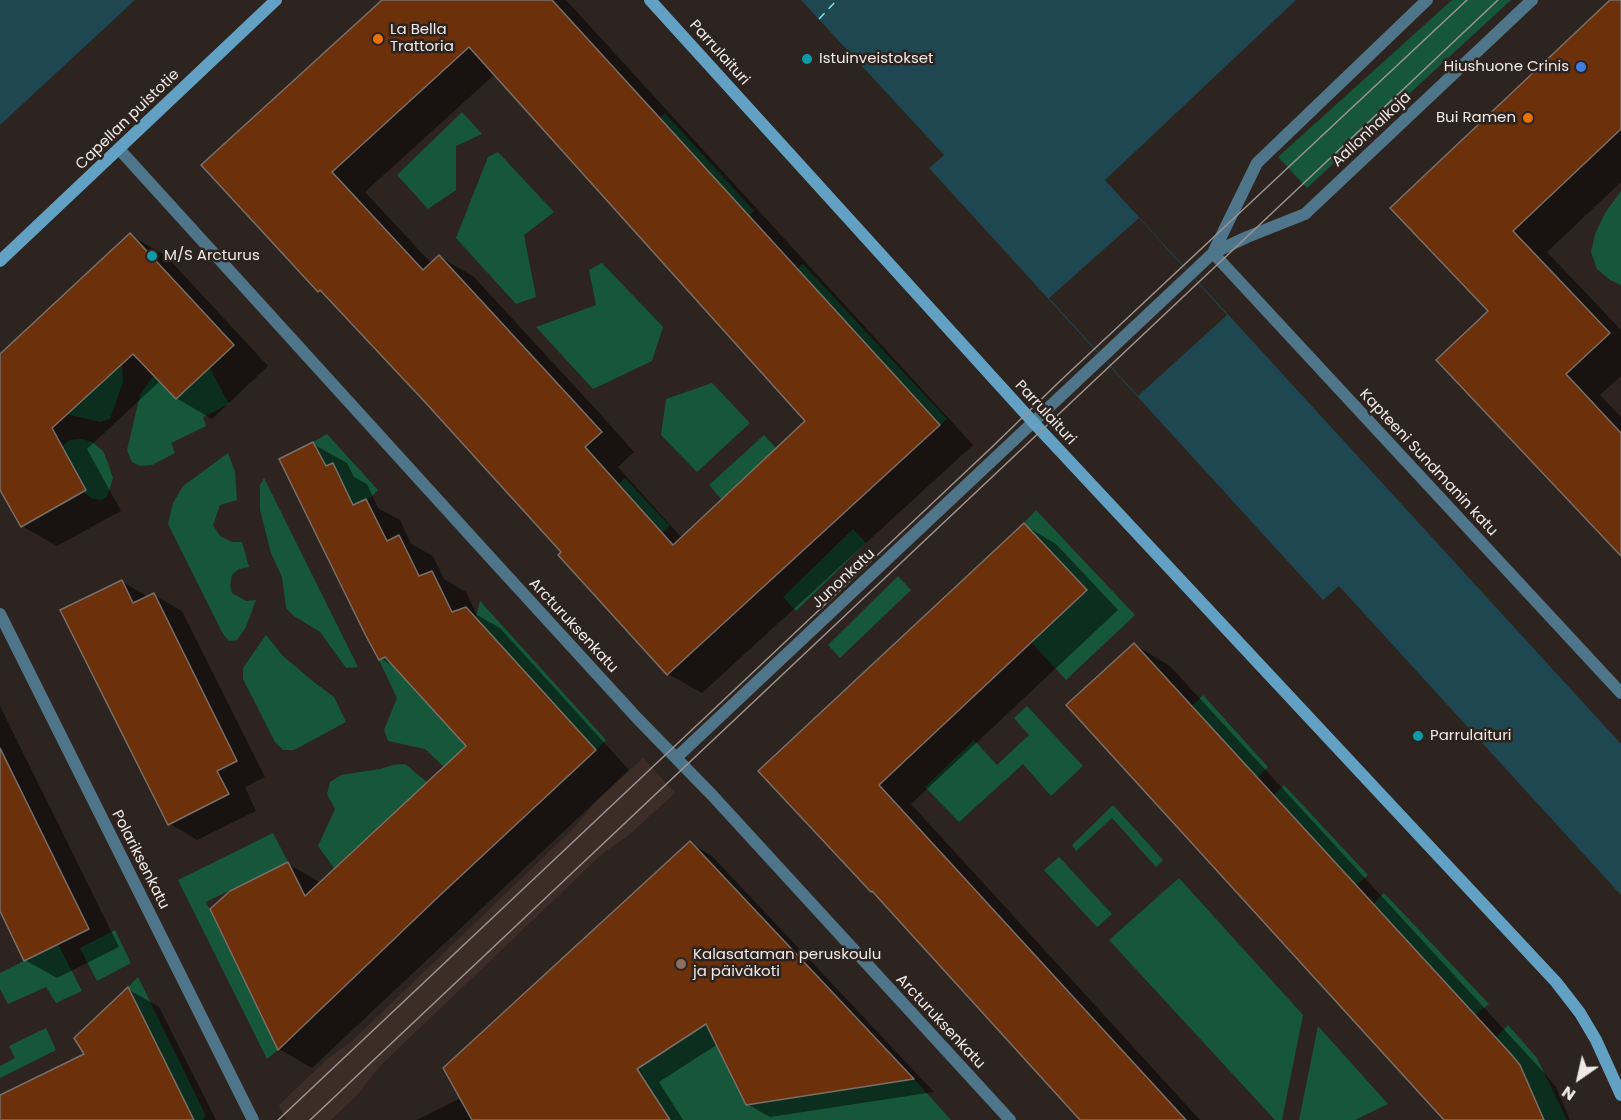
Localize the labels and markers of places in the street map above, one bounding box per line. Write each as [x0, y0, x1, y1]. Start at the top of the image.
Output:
place label: La Bella Trattoria [390, 21, 454, 56]
marker: La Bella Trattoria [371, 32, 385, 46]
place label: Istuinveistokset [819, 50, 933, 68]
marker: Istuinveistokset [800, 52, 814, 66]
place label: Hiushuone Crinis [1444, 58, 1569, 76]
marker: Hiushuone Crinis [1574, 60, 1588, 74]
place label: Bui Ramen [1436, 109, 1516, 127]
marker: Bui Ramen [1521, 111, 1535, 125]
place label: M/S Arcturus [164, 247, 260, 265]
marker: M/S Arcturus [145, 249, 159, 263]
place label: Parrulaituri [1430, 727, 1511, 745]
marker: Parrulaituri [1411, 729, 1425, 743]
place label: Kalasataman peruskoulu ja päiväkoti [693, 946, 881, 981]
marker: Kalasataman peruskoulu ja päiväkoti [674, 957, 688, 971]

